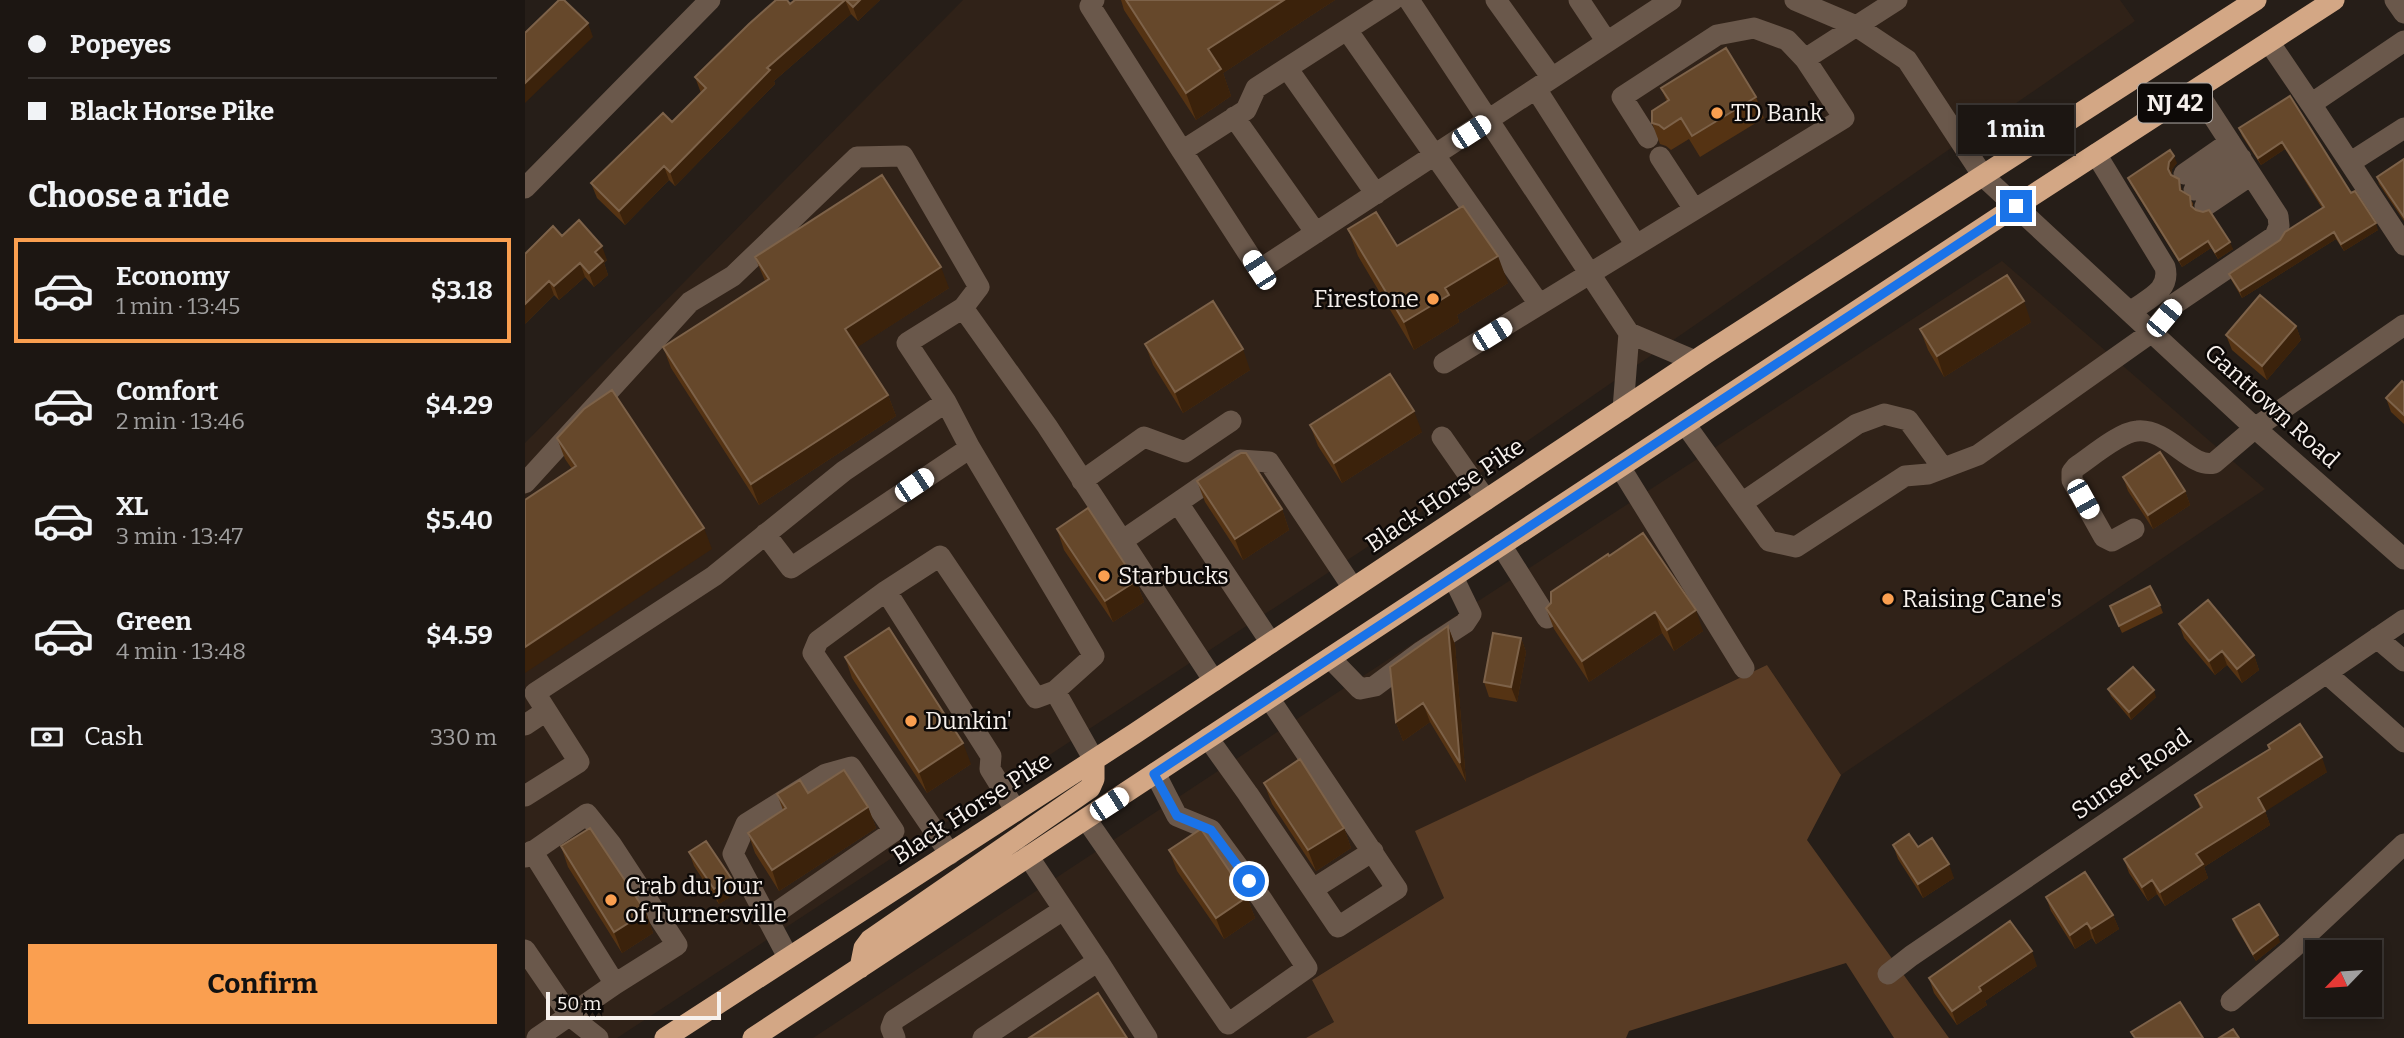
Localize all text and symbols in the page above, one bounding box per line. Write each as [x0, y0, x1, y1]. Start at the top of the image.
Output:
text: Popeyes [70, 29, 171, 60]
road number: NJ 42 [2138, 83, 2212, 122]
text: Black Horse Pike [70, 96, 274, 127]
place label: TD Bank [1731, 99, 1824, 127]
callout: 1 min [1958, 104, 2074, 154]
marker: TD Bank [1709, 105, 1725, 121]
car [1448, 112, 1495, 152]
text: 1 min [1987, 115, 2045, 143]
text: Choose a ride [28, 177, 229, 215]
route end [2000, 190, 2032, 222]
car [1239, 247, 1280, 293]
icon: car [32, 259, 95, 322]
text: Economy [116, 261, 230, 292]
text: $3.18 [431, 275, 493, 306]
place label: Firestone [1314, 285, 1419, 313]
marker: Firestone [1425, 291, 1441, 307]
text: 1 min · 13:45 [116, 292, 240, 320]
car [2143, 295, 2186, 341]
car [1469, 314, 1516, 354]
street label: Ganttown Road [2199, 338, 2345, 474]
icon: car [32, 374, 95, 437]
text: Comfort [116, 376, 219, 407]
text: $4.29 [425, 390, 493, 421]
text: 2 min · 13:46 [116, 407, 245, 435]
street label: Black Horse Pike [1361, 432, 1529, 558]
car [891, 465, 938, 505]
car [2064, 476, 2103, 522]
icon: car [32, 489, 95, 552]
text: XL [116, 491, 148, 522]
text: $5.40 [426, 505, 493, 536]
text: 3 min · 13:47 [116, 522, 243, 550]
place label: Starbucks [1118, 562, 1229, 590]
marker: Starbucks [1096, 568, 1112, 584]
place label: Raising Cane's [1902, 585, 2062, 613]
marker: Raising Cane's [1880, 591, 1896, 607]
icon: car [32, 604, 95, 667]
text: Green [116, 606, 192, 637]
text: $4.59 [426, 620, 493, 651]
text: 4 min · 13:48 [116, 637, 246, 665]
place label: Dunkin' [925, 707, 1012, 735]
marker: Dunkin' [903, 713, 919, 729]
icon: cash [28, 718, 66, 756]
text: Cash [84, 721, 143, 752]
text: 330 m [430, 723, 497, 751]
street label: Sunset Road [2066, 723, 2196, 825]
street label: Black Horse Pike [887, 746, 1057, 870]
car [1086, 784, 1133, 824]
route start [1233, 865, 1265, 897]
place label: Crab du Jour of Turnersville [625, 872, 787, 928]
marker: Crab du Jour of Turnersville [603, 892, 619, 908]
north arrow [2305, 940, 2382, 1017]
map controls [2305, 940, 2382, 1017]
button: Confirm [28, 944, 497, 1024]
scale bar [546, 989, 721, 1021]
text: 50 m [557, 992, 601, 1015]

